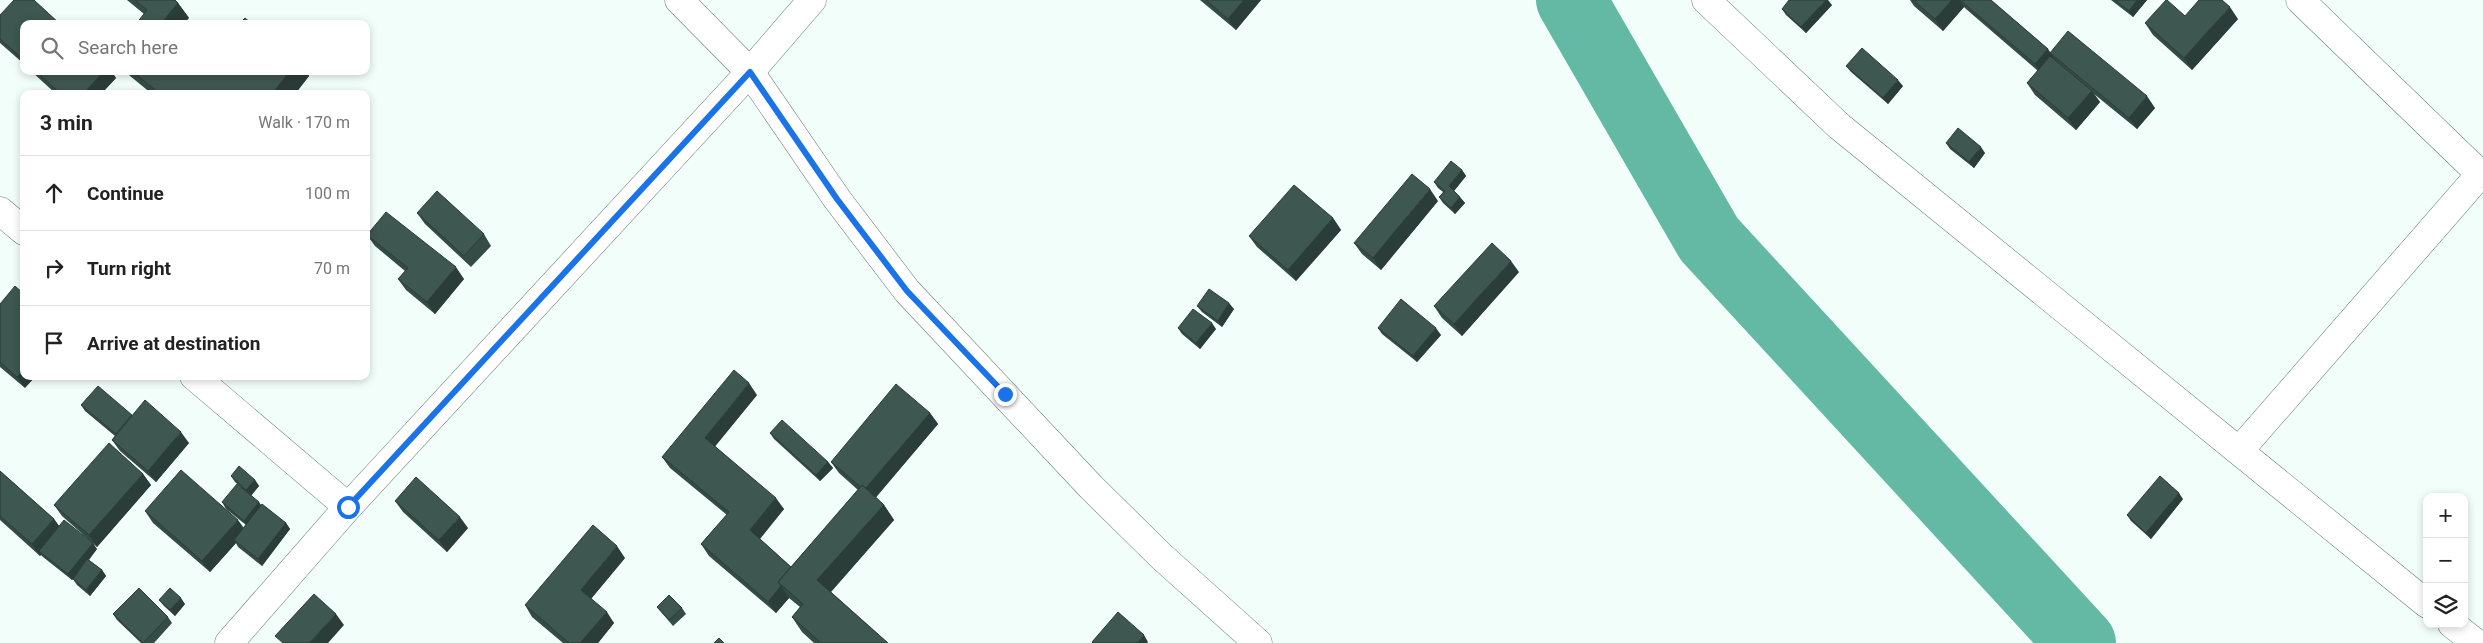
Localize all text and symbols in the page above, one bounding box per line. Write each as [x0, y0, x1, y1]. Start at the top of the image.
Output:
search box [20, 20, 370, 75]
icon: search [38, 34, 66, 62]
text: Search here [78, 36, 178, 59]
text: 3 min [40, 111, 93, 135]
text: Walk · 170 m [258, 113, 350, 132]
icon: ahead [40, 179, 68, 207]
text: Continue [87, 182, 164, 205]
text: 100 m [305, 184, 350, 203]
icon: right [40, 254, 68, 282]
text: Turn right [87, 257, 171, 280]
text: 70 m [314, 259, 350, 278]
icon: arrive [40, 329, 68, 357]
text: Arrive at destination [87, 332, 260, 355]
route end [994, 383, 1017, 406]
map controls [2423, 493, 2468, 628]
button: + [2423, 493, 2468, 538]
route start [337, 496, 360, 519]
button: − [2423, 538, 2468, 583]
button: layers [2423, 583, 2468, 628]

